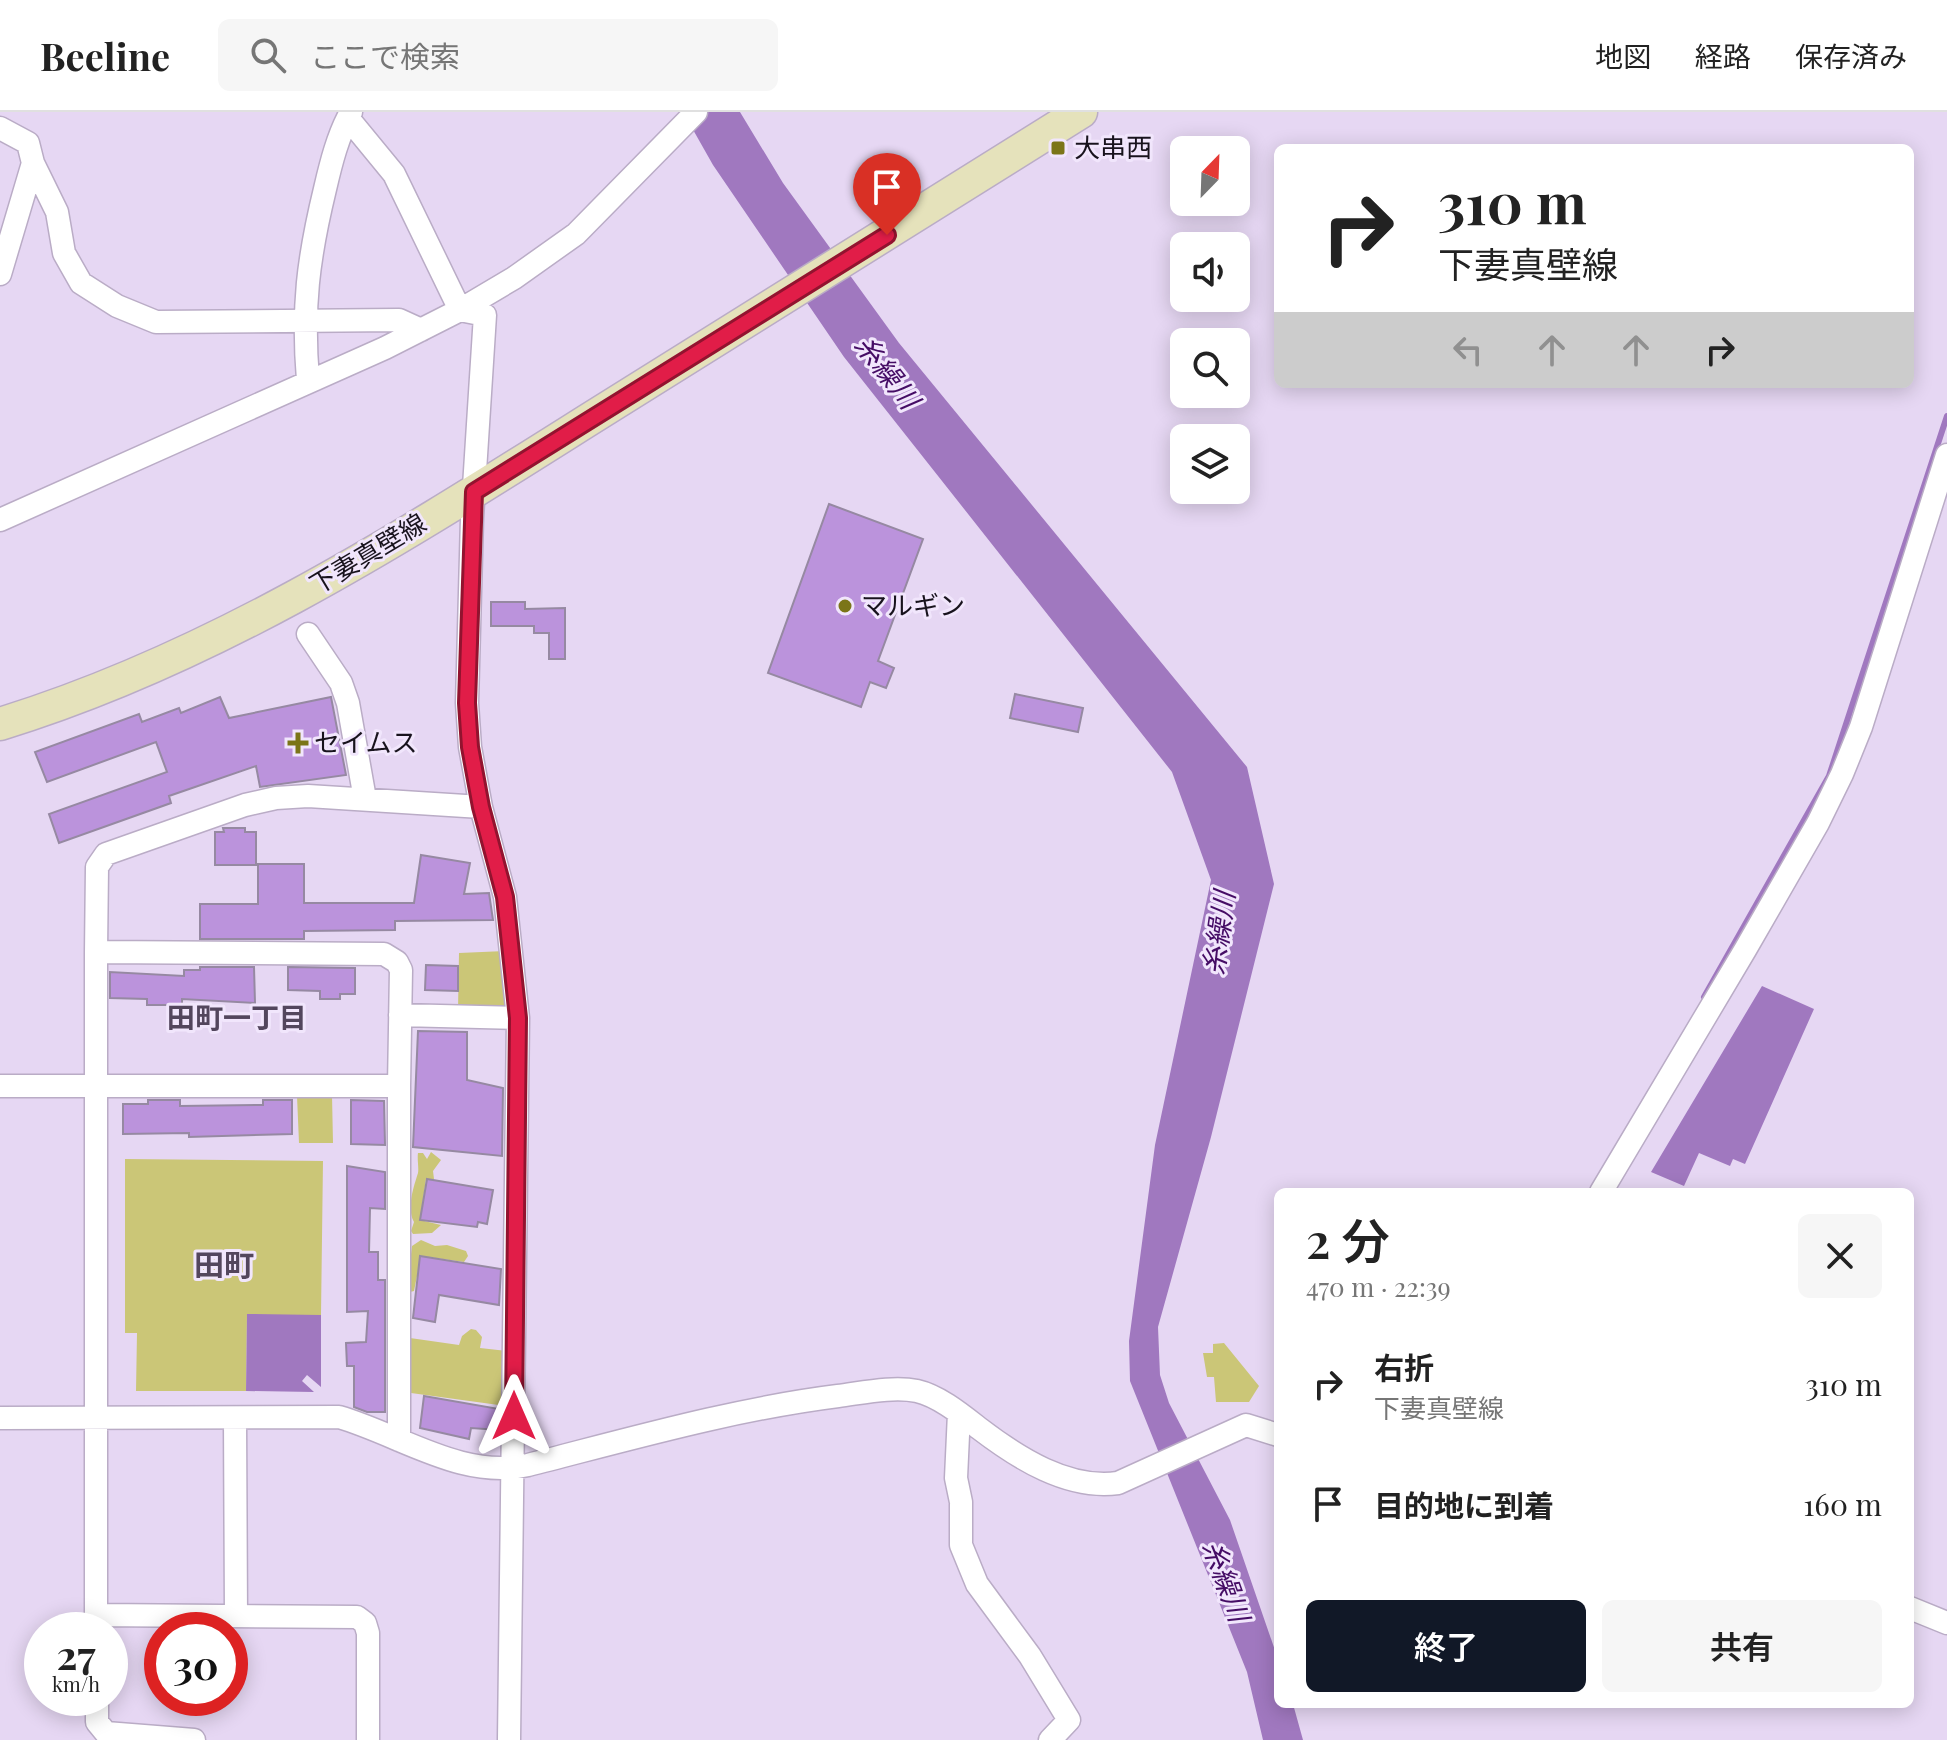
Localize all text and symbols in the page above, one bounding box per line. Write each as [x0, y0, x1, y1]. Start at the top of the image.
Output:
search box [218, 19, 778, 91]
text: Beeline [40, 30, 170, 81]
icon: search [246, 33, 290, 77]
text: ここで検索 [310, 36, 460, 76]
text: 地図 [1595, 37, 1651, 74]
text: 経路 [1695, 37, 1751, 74]
text: 保存済み [1795, 37, 1907, 74]
place label: 大串西 [1074, 129, 1152, 164]
north arrow [1170, 136, 1250, 216]
map controls [1170, 136, 1250, 504]
marker: 大串西 [1049, 139, 1067, 157]
pin [853, 153, 921, 235]
text: 310 m [1438, 164, 1587, 239]
icon: arrive [865, 165, 909, 209]
icon: right [1306, 176, 1410, 280]
button: sound [1170, 232, 1250, 312]
text: 下妻真壁線 [1438, 239, 1618, 287]
water label: 糸繰川 [848, 327, 930, 418]
button: search [1170, 328, 1250, 408]
icon: left [1446, 328, 1490, 372]
icon: ahead [1530, 328, 1574, 372]
icon: ahead [1614, 328, 1658, 372]
icon: right [1698, 328, 1742, 372]
button: layers [1170, 424, 1250, 504]
street label: 下妻真壁線 [302, 504, 432, 601]
place label: マルギン [861, 587, 965, 622]
marker: マルギン [836, 597, 854, 615]
place label: セイムス [314, 724, 417, 759]
marker: セイムス [289, 734, 307, 752]
water label: 糸繰川 [1193, 886, 1242, 977]
district label: 田町一丁目 [167, 998, 307, 1035]
text: 2 分 [1306, 1207, 1390, 1271]
button: close [1798, 1214, 1882, 1298]
district label: 田町 [194, 1244, 254, 1284]
text: 470 m · 22:39 [1306, 1269, 1451, 1304]
text: 右折 [1374, 1347, 1434, 1387]
icon: right [1306, 1362, 1350, 1406]
text: 310 m [1805, 1364, 1882, 1404]
position arrow [472, 1374, 556, 1458]
text: 下妻真壁線 [1374, 1390, 1504, 1425]
icon: arrive [1306, 1482, 1350, 1526]
text: 160 m [1803, 1484, 1882, 1524]
text: 目的地に到着 [1374, 1485, 1554, 1525]
water label: 糸繰川 [1196, 1535, 1260, 1629]
button: 終了 [1306, 1600, 1586, 1692]
button: 共有 [1602, 1600, 1882, 1692]
speed limit sign: 30 [144, 1612, 248, 1716]
text: 27 [56, 1627, 96, 1680]
text: km/h [52, 1670, 100, 1697]

